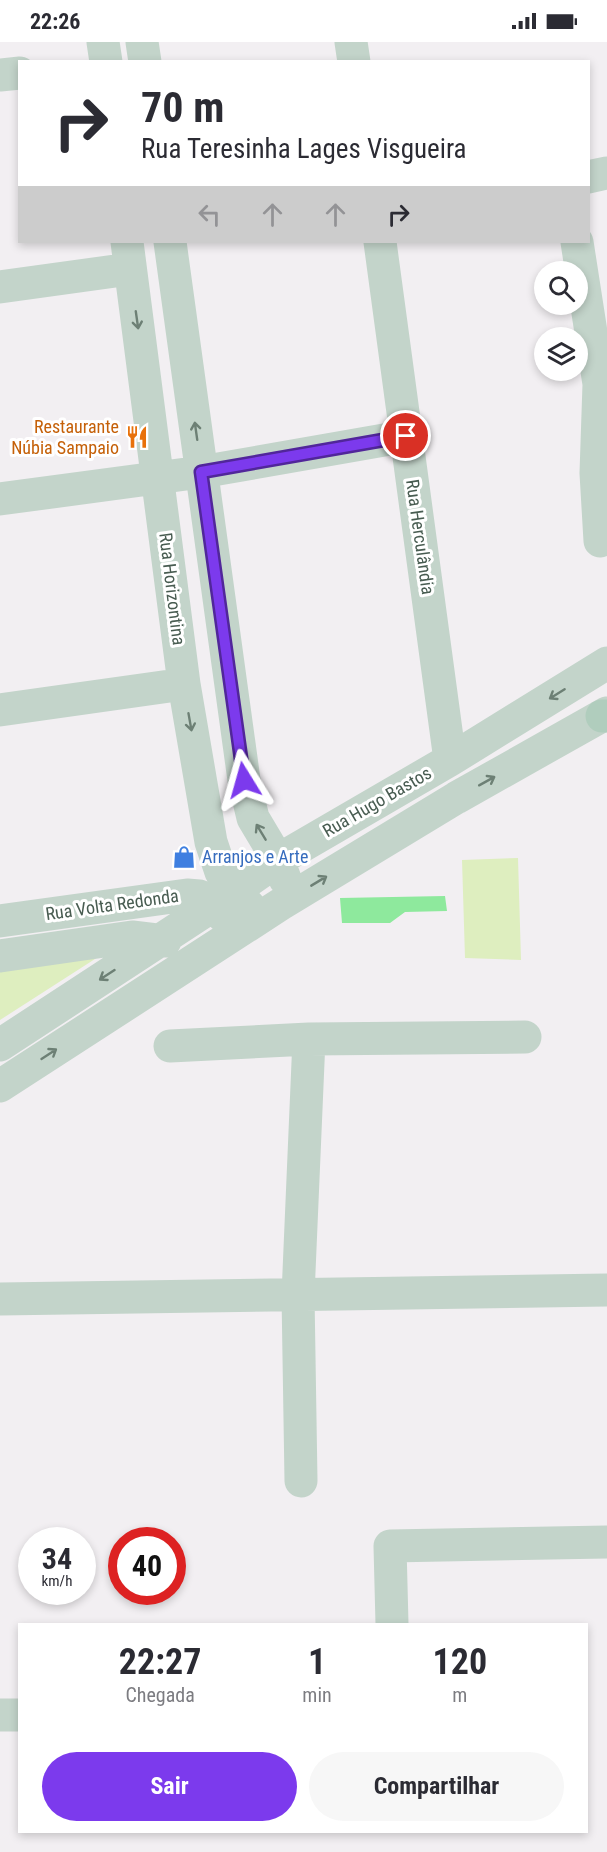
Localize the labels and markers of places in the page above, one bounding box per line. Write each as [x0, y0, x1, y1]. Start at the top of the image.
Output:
pin [380, 410, 431, 461]
place label: Restaurante Núbia Sampaio [11, 416, 119, 458]
restaurant icon: Restaurante Núbia Sampaio [124, 424, 150, 450]
shop icon: Arranjos e Arte [171, 844, 197, 870]
place label: Arranjos e Arte [202, 846, 308, 867]

